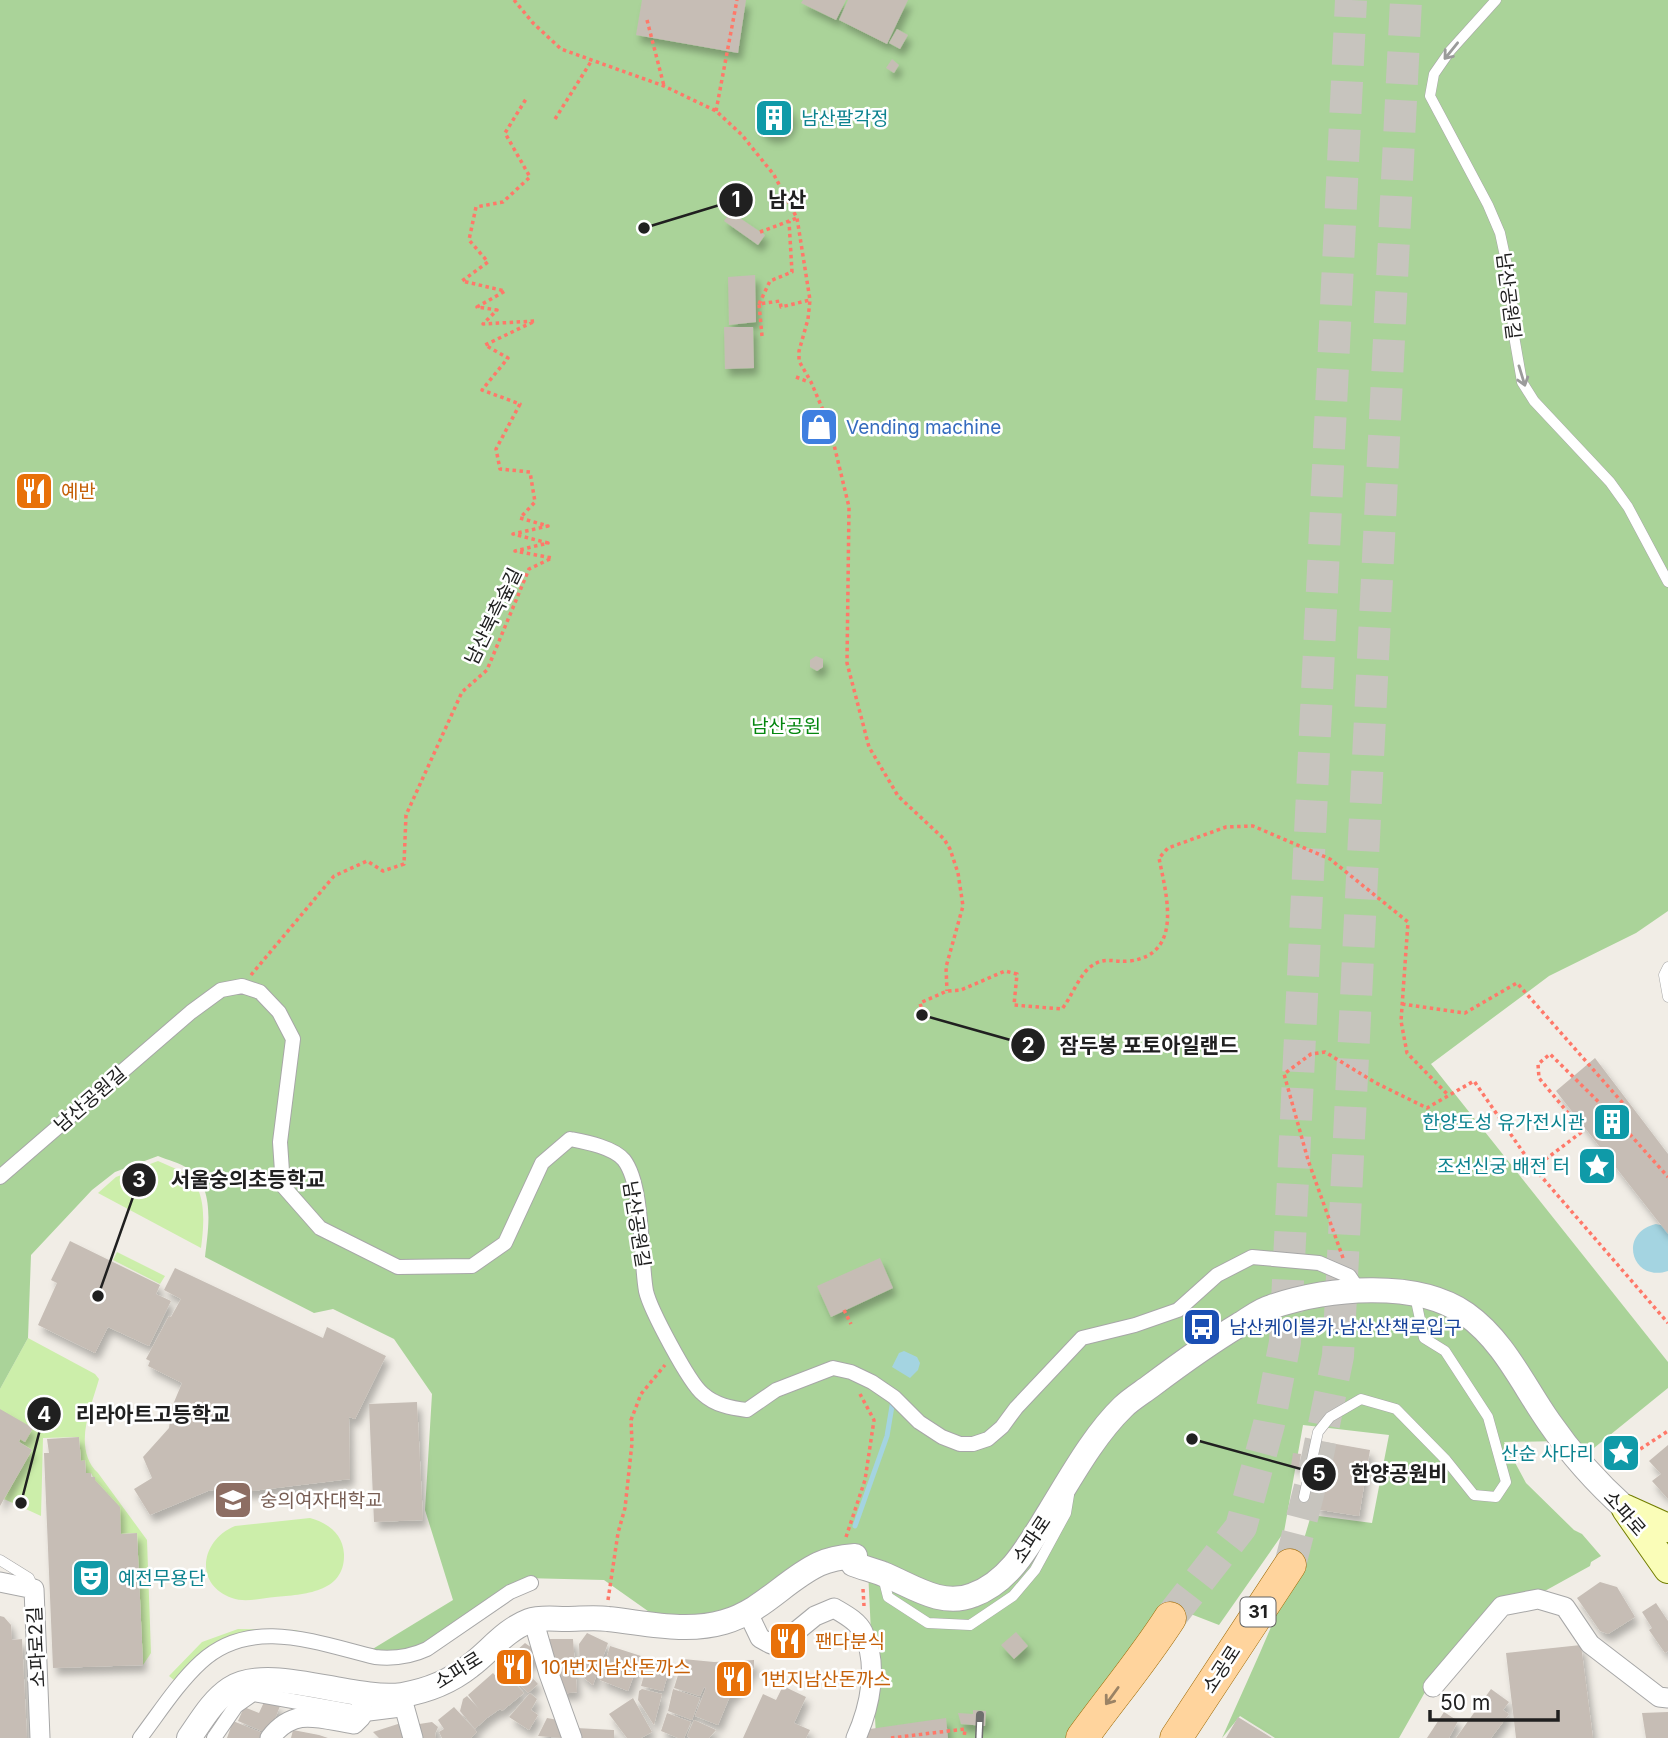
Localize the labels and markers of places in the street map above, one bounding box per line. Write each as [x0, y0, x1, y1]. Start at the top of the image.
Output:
building icon: 남산팔각정 [753, 97, 795, 139]
place label: 남산팔각정 [801, 107, 888, 130]
callout: 남산 [719, 179, 820, 221]
shop icon: Vending machine [798, 406, 840, 448]
place label: Vending machine [846, 416, 1001, 439]
restaurant icon: 예반 [13, 470, 55, 512]
place label: 예반 [61, 480, 96, 503]
callout: 잠두봉 포토아일랜드 [1011, 1024, 1253, 1066]
building icon: 한양도성 유가전시관 [1591, 1101, 1633, 1143]
place label: 한양도성 유가전시관 [1422, 1111, 1585, 1134]
place icon: 조선신궁 배전 터 [1576, 1145, 1618, 1187]
place label: 조선신궁 배전 터 [1437, 1155, 1570, 1178]
callout: 서울숭의초등학교 [122, 1159, 339, 1201]
bus stop icon: 남산케이블카.남산산책로입구 [1181, 1306, 1223, 1348]
place label: 남산케이블카.남산산책로입구 [1229, 1316, 1462, 1339]
callout: 리라아트고등학교 [27, 1393, 244, 1435]
place icon: 산순 사다리 [1600, 1432, 1642, 1474]
place label: 산순 사다리 [1501, 1442, 1594, 1465]
callout: 한양공원비 [1302, 1453, 1461, 1495]
school or university icon: 숭의여자대학교 [212, 1479, 254, 1521]
place label: 숭의여자대학교 [260, 1489, 382, 1512]
theatre icon: 예전무용단 [70, 1557, 112, 1599]
place label: 예전무용단 [118, 1567, 206, 1590]
restaurant icon: 팬다분식 [767, 1620, 809, 1662]
place label: 팬다분식 [815, 1630, 885, 1653]
restaurant icon: 101번지남산돈까스 [493, 1646, 535, 1688]
place label: 101번지남산돈까스 [541, 1656, 691, 1679]
restaurant icon: 1번지남산돈까스 [713, 1658, 755, 1700]
place label: 1번지남산돈까스 [761, 1668, 891, 1691]

